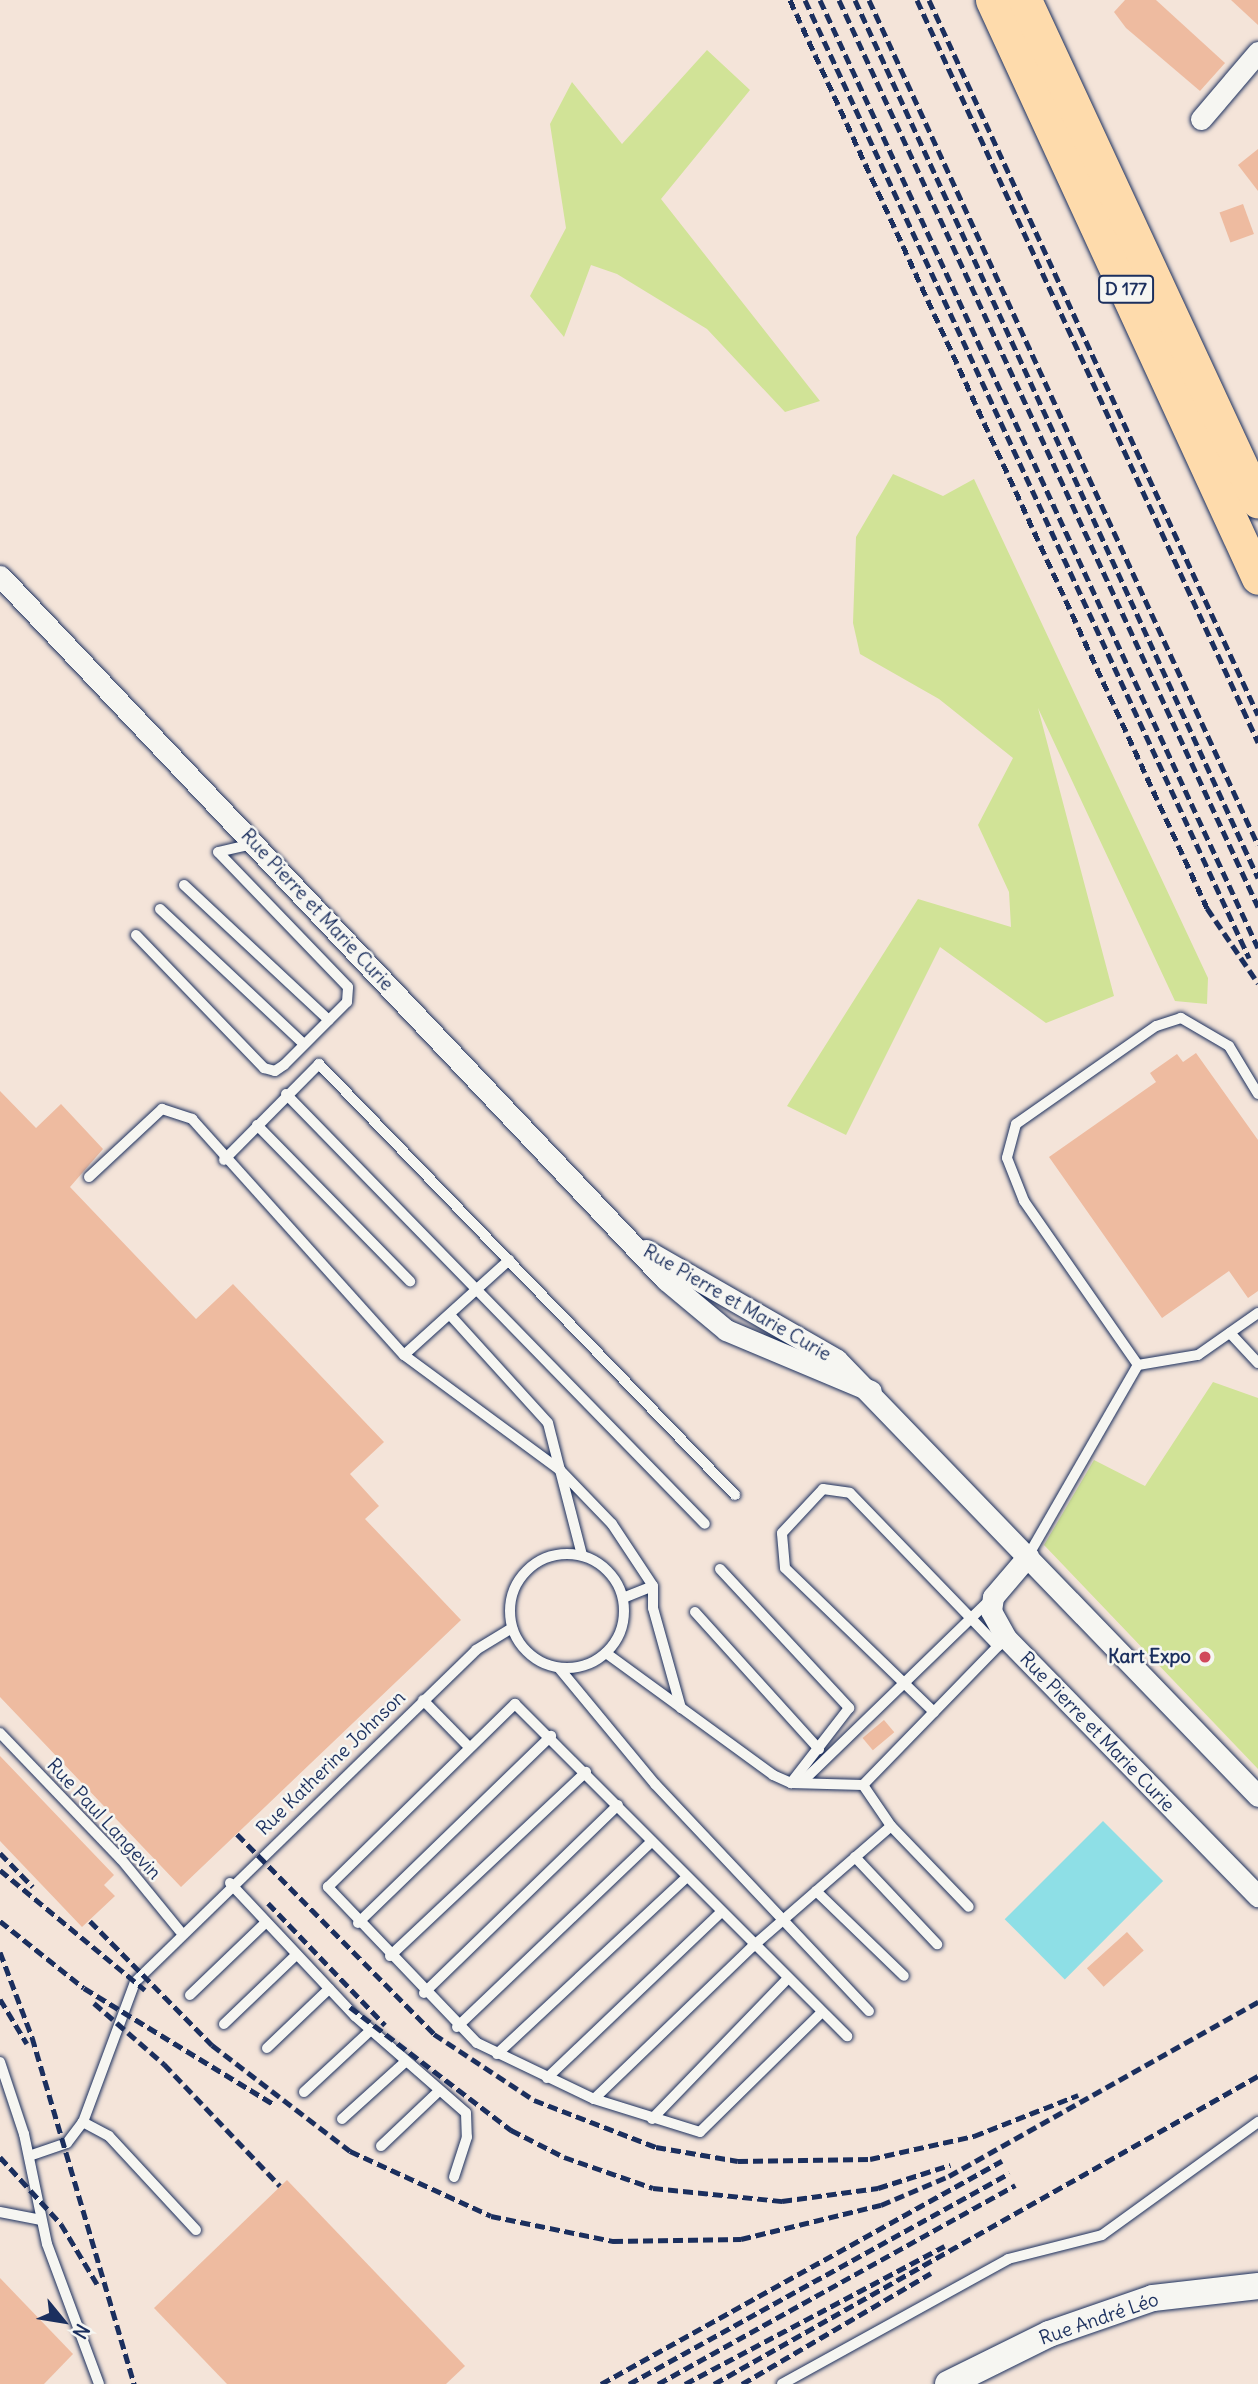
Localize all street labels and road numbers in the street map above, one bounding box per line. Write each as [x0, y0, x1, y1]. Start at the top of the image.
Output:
road number: D 177 [1098, 274, 1154, 304]
street label: Rue Pierre et Marie Curie [236, 824, 398, 996]
street label: Rue Pierre et Marie Curie [639, 1240, 835, 1366]
street label: Rue Pierre et Marie Curie [1015, 1647, 1179, 1817]
street label: Rue Katherine Johnson [252, 1686, 410, 1840]
street label: Rue Paul Langevin [42, 1754, 166, 1884]
street label: Rue André Léo [1036, 2288, 1162, 2350]

